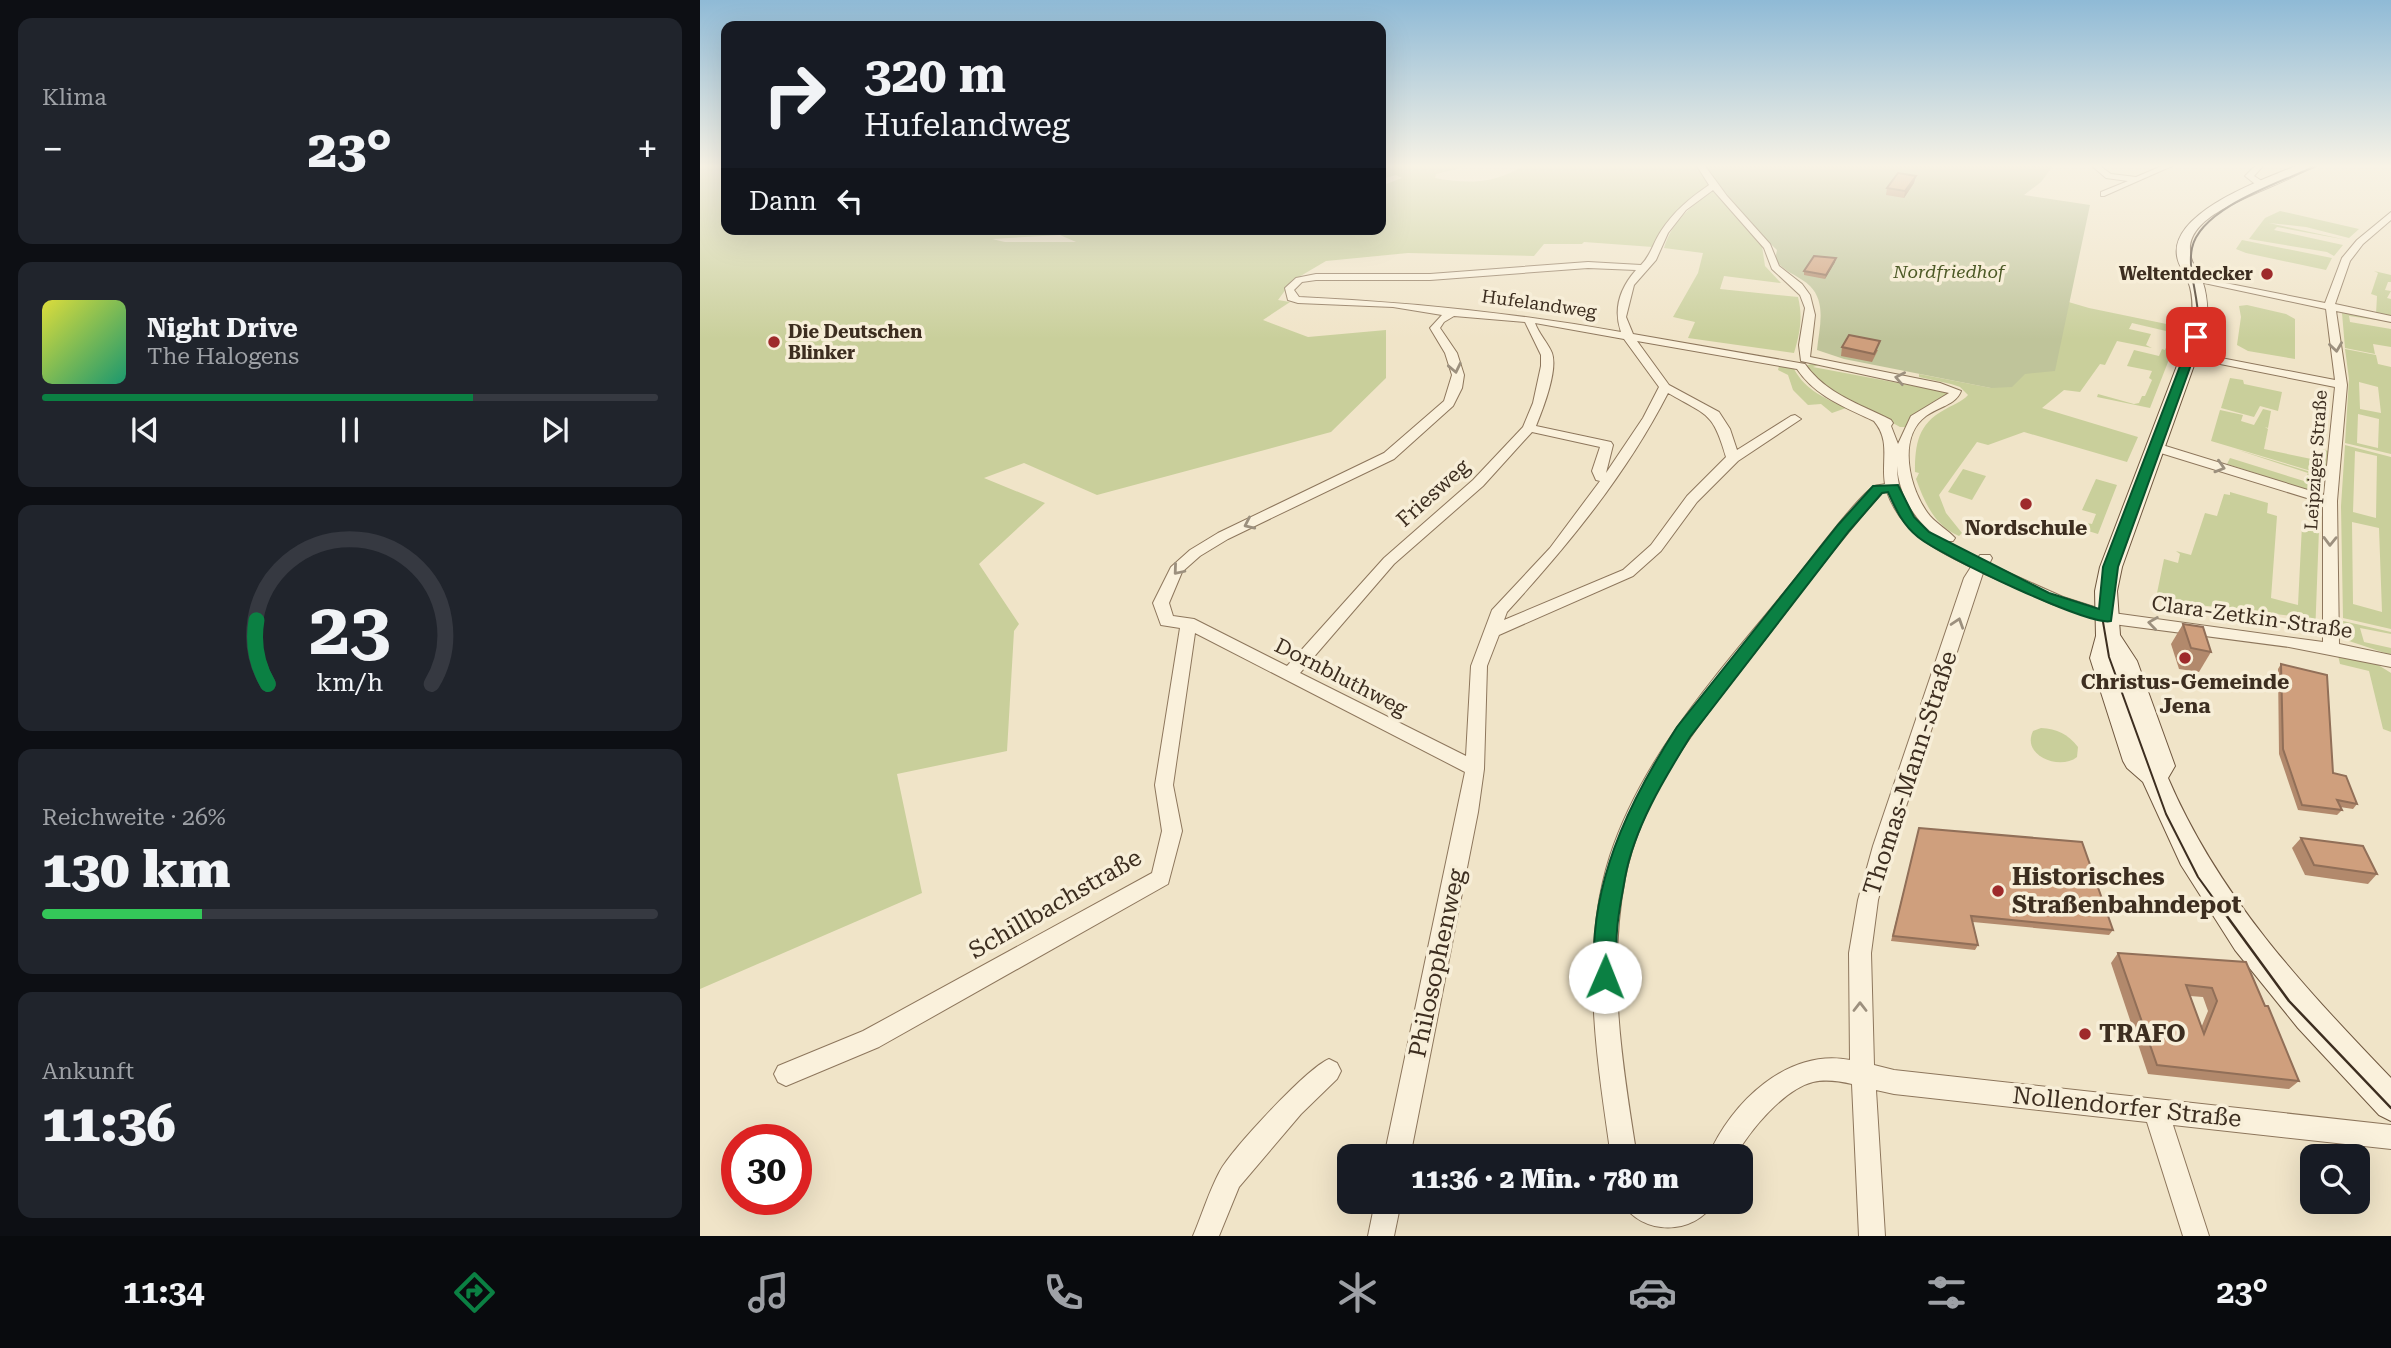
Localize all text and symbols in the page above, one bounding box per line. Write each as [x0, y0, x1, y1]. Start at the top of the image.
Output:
text: 320 m [864, 47, 1006, 104]
icon: right [749, 49, 840, 140]
text: Klima [42, 84, 107, 111]
text: Hufelandweg [864, 106, 1070, 144]
text: 23° [308, 119, 392, 180]
text: − [42, 127, 63, 171]
text: + [637, 127, 658, 171]
icon: left [831, 182, 869, 220]
text: Dann [749, 186, 817, 216]
park label: Nordfriedhof [1892, 261, 2007, 282]
place label: Weltentdecker [2119, 263, 2253, 284]
marker: Weltentdecker [2259, 266, 2275, 282]
street label: Hufelandweg [1480, 285, 1599, 322]
pin [2166, 307, 2226, 367]
text: Night Drive [147, 313, 298, 343]
icon: arrive [2177, 318, 2215, 356]
place label: Die Deutschen Blinker [788, 321, 922, 363]
marker: Die Deutschen Blinker [766, 334, 782, 350]
one-way arrow [2328, 341, 2343, 352]
text: The Halogens [147, 343, 299, 370]
one-way arrow [1446, 362, 1461, 374]
one-way arrow [1894, 371, 1905, 386]
street label: Leipziger Straße [2300, 389, 2331, 531]
icon: previous [126, 411, 164, 449]
icon: pause [331, 411, 369, 449]
icon: next [536, 411, 574, 449]
street label: Friesweg [1392, 454, 1474, 532]
one-way arrow [2214, 458, 2226, 473]
marker: Nordschule [2018, 496, 2034, 512]
one-way arrow [1243, 516, 1256, 530]
place label: Nordschule [1965, 516, 2087, 540]
one-way arrow [2322, 536, 2338, 546]
one-way arrow [1174, 562, 1186, 575]
text: 23 [309, 587, 391, 672]
street label: Clara-Zetkin-Straße [2150, 591, 2354, 643]
one-way arrow [2147, 616, 2159, 631]
one-way arrow [1949, 617, 1964, 629]
street label: Dornbluthweg [1271, 633, 1411, 721]
street label: Thomas-Mann-Straße [1857, 647, 1963, 899]
marker: Christus-Gemeinde Jena [2177, 650, 2193, 666]
text: km/h [317, 668, 383, 697]
place label: Christus-Gemeinde Jena [2081, 670, 2289, 718]
text: Reichweite · 26% [42, 804, 226, 831]
text: 130 km [42, 839, 230, 900]
street label: Schillbachstraße [964, 843, 1146, 965]
place label: Historisches Straßenbahndepot [2012, 863, 2242, 919]
street label: Philosophenweg [1403, 866, 1471, 1060]
marker: Historisches Straßenbahndepot [1990, 883, 2006, 899]
position arrow [1568, 940, 1642, 1014]
one-way arrow [1852, 1001, 1868, 1012]
place label: TRAFO [2099, 1020, 2186, 1048]
marker: TRAFO [2077, 1026, 2093, 1042]
text: Ankunft [42, 1058, 134, 1085]
street label: Nollendorfer Straße [2011, 1081, 2243, 1133]
text: 11:36 [42, 1093, 176, 1154]
speed limit sign: 30 [721, 1124, 812, 1215]
map controls [2300, 1144, 2370, 1214]
button: search [2300, 1144, 2370, 1214]
text: 11:36 · 2 Min. · 780 m [1411, 1164, 1679, 1194]
icon: directions [450, 1268, 499, 1317]
icon: music [744, 1268, 793, 1317]
icon: phone [1039, 1268, 1088, 1317]
icon: climate [1333, 1268, 1382, 1317]
icon: car [1628, 1268, 1677, 1317]
icon: filters [1922, 1268, 1971, 1317]
text: 11:34 [123, 1273, 204, 1311]
text: 23° [2216, 1273, 2268, 1311]

